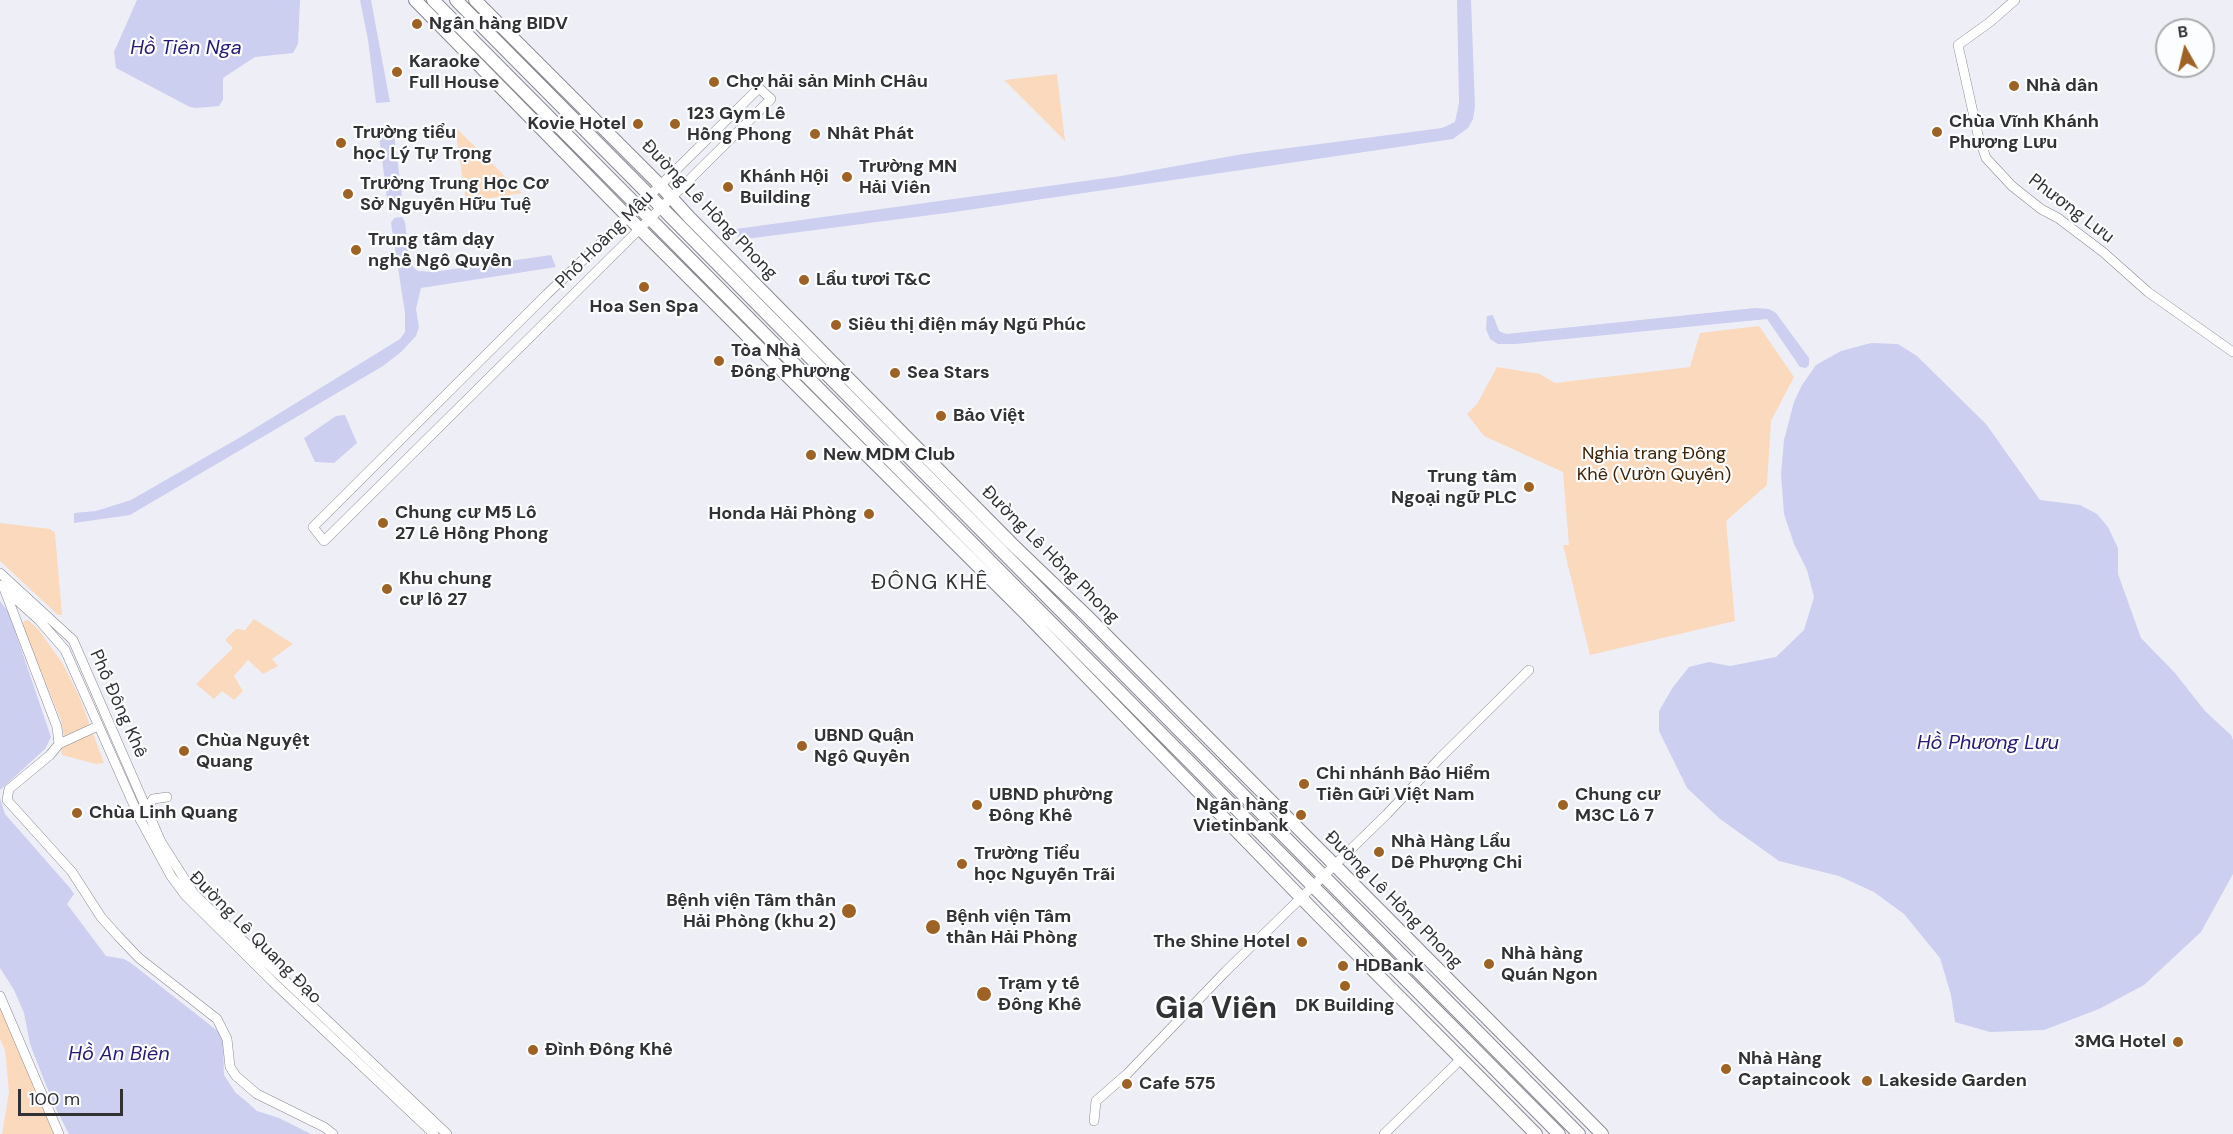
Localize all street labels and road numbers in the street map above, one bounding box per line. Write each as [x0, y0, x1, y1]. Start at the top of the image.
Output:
street label: Đường Lê Hồng Phong [637, 136, 781, 284]
street label: Phương Lưu [2025, 171, 2117, 247]
street label: Phố Hoàng Mậu [551, 186, 659, 294]
street label: Đường Lê Hồng Phong [977, 482, 1123, 628]
street label: Phố Đông Khê [85, 647, 151, 761]
street label: Đường Lê Hồng Phong [1320, 827, 1466, 973]
street label: Đường Lê Quang Đạo [185, 868, 325, 1008]

